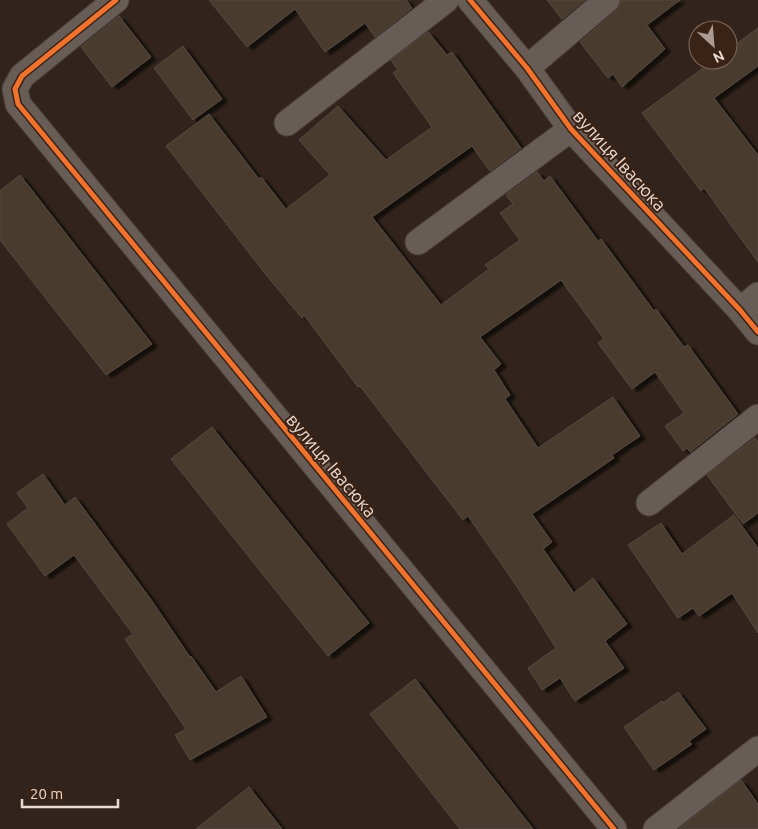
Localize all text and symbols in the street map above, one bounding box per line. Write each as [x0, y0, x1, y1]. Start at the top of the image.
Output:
north arrow [688, 20, 738, 70]
text: N [710, 47, 727, 66]
street label: вулиця Івасюка [570, 105, 670, 215]
street label: вулиця Івасюка [283, 409, 381, 521]
scale bar [22, 776, 119, 808]
text: 20 m [30, 785, 63, 802]

